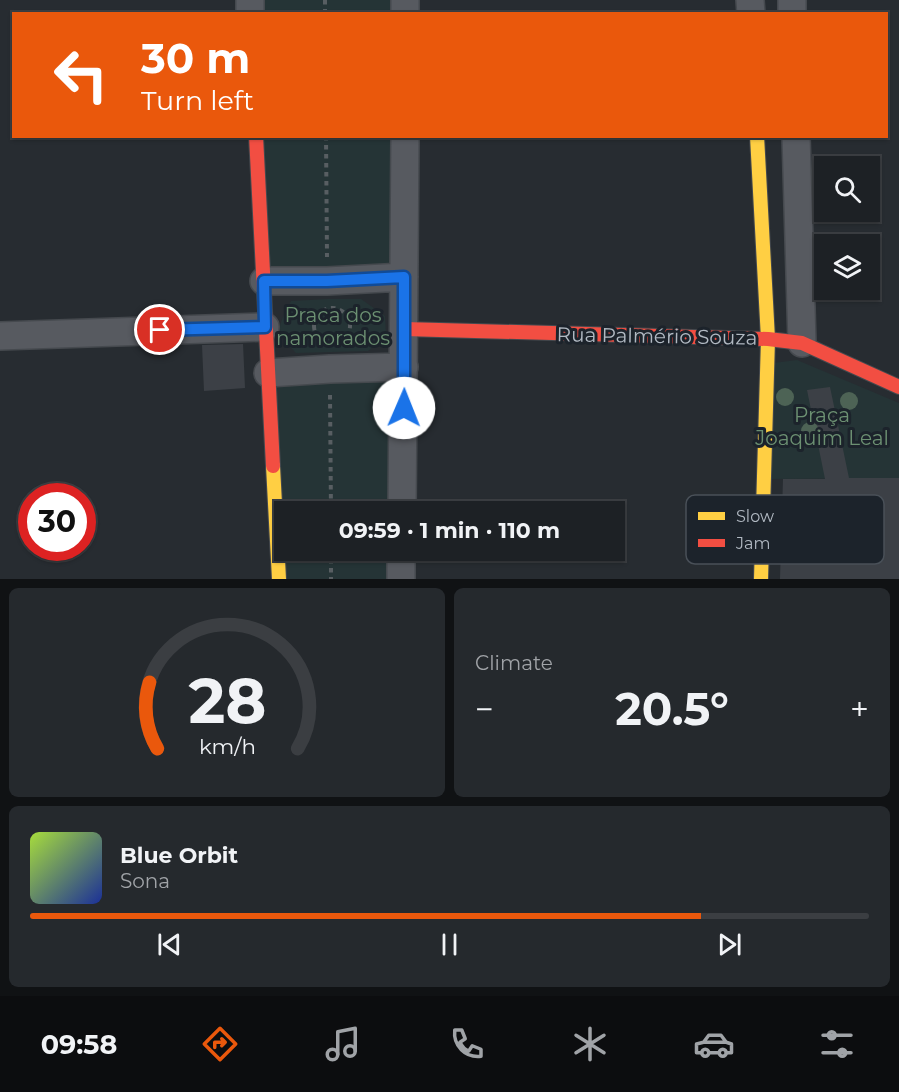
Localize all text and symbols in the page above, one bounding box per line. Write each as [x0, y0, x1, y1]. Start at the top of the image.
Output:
text: 30 m [141, 32, 250, 84]
icon: left [42, 36, 120, 114]
text: Turn left [141, 84, 254, 117]
map controls [814, 156, 880, 300]
button: search [814, 156, 880, 222]
button: layers [814, 234, 880, 300]
park label: Praca dos namorados [276, 303, 390, 350]
pin [134, 304, 185, 355]
icon: arrive [143, 313, 176, 346]
street label: Rua Palmério Souza [556, 322, 758, 350]
position arrow [372, 376, 436, 440]
park label: Praça Joaquim Leal [754, 403, 889, 450]
speed limit sign: 30 [18, 483, 96, 561]
legend [686, 495, 884, 564]
text: Slow [736, 507, 774, 526]
text: 09:59 · 1 min · 110 m [339, 517, 560, 544]
text: Jam [735, 534, 770, 553]
text: Climate [475, 651, 553, 675]
text: 28 [188, 663, 266, 739]
text: 20.5° [615, 681, 729, 736]
text: − [475, 689, 494, 729]
text: + [850, 689, 869, 729]
text: km/h [198, 734, 256, 760]
text: Blue Orbit [120, 842, 238, 869]
text: Sona [120, 869, 170, 893]
icon: previous [153, 928, 186, 961]
icon: pause [433, 928, 466, 961]
icon: next [713, 928, 746, 961]
icon: directions [199, 1023, 241, 1065]
icon: music [322, 1023, 364, 1065]
icon: phone [446, 1023, 488, 1065]
icon: climate [569, 1023, 611, 1065]
icon: car [693, 1023, 735, 1065]
icon: filters [816, 1023, 858, 1065]
text: 09:58 [41, 1028, 117, 1061]

